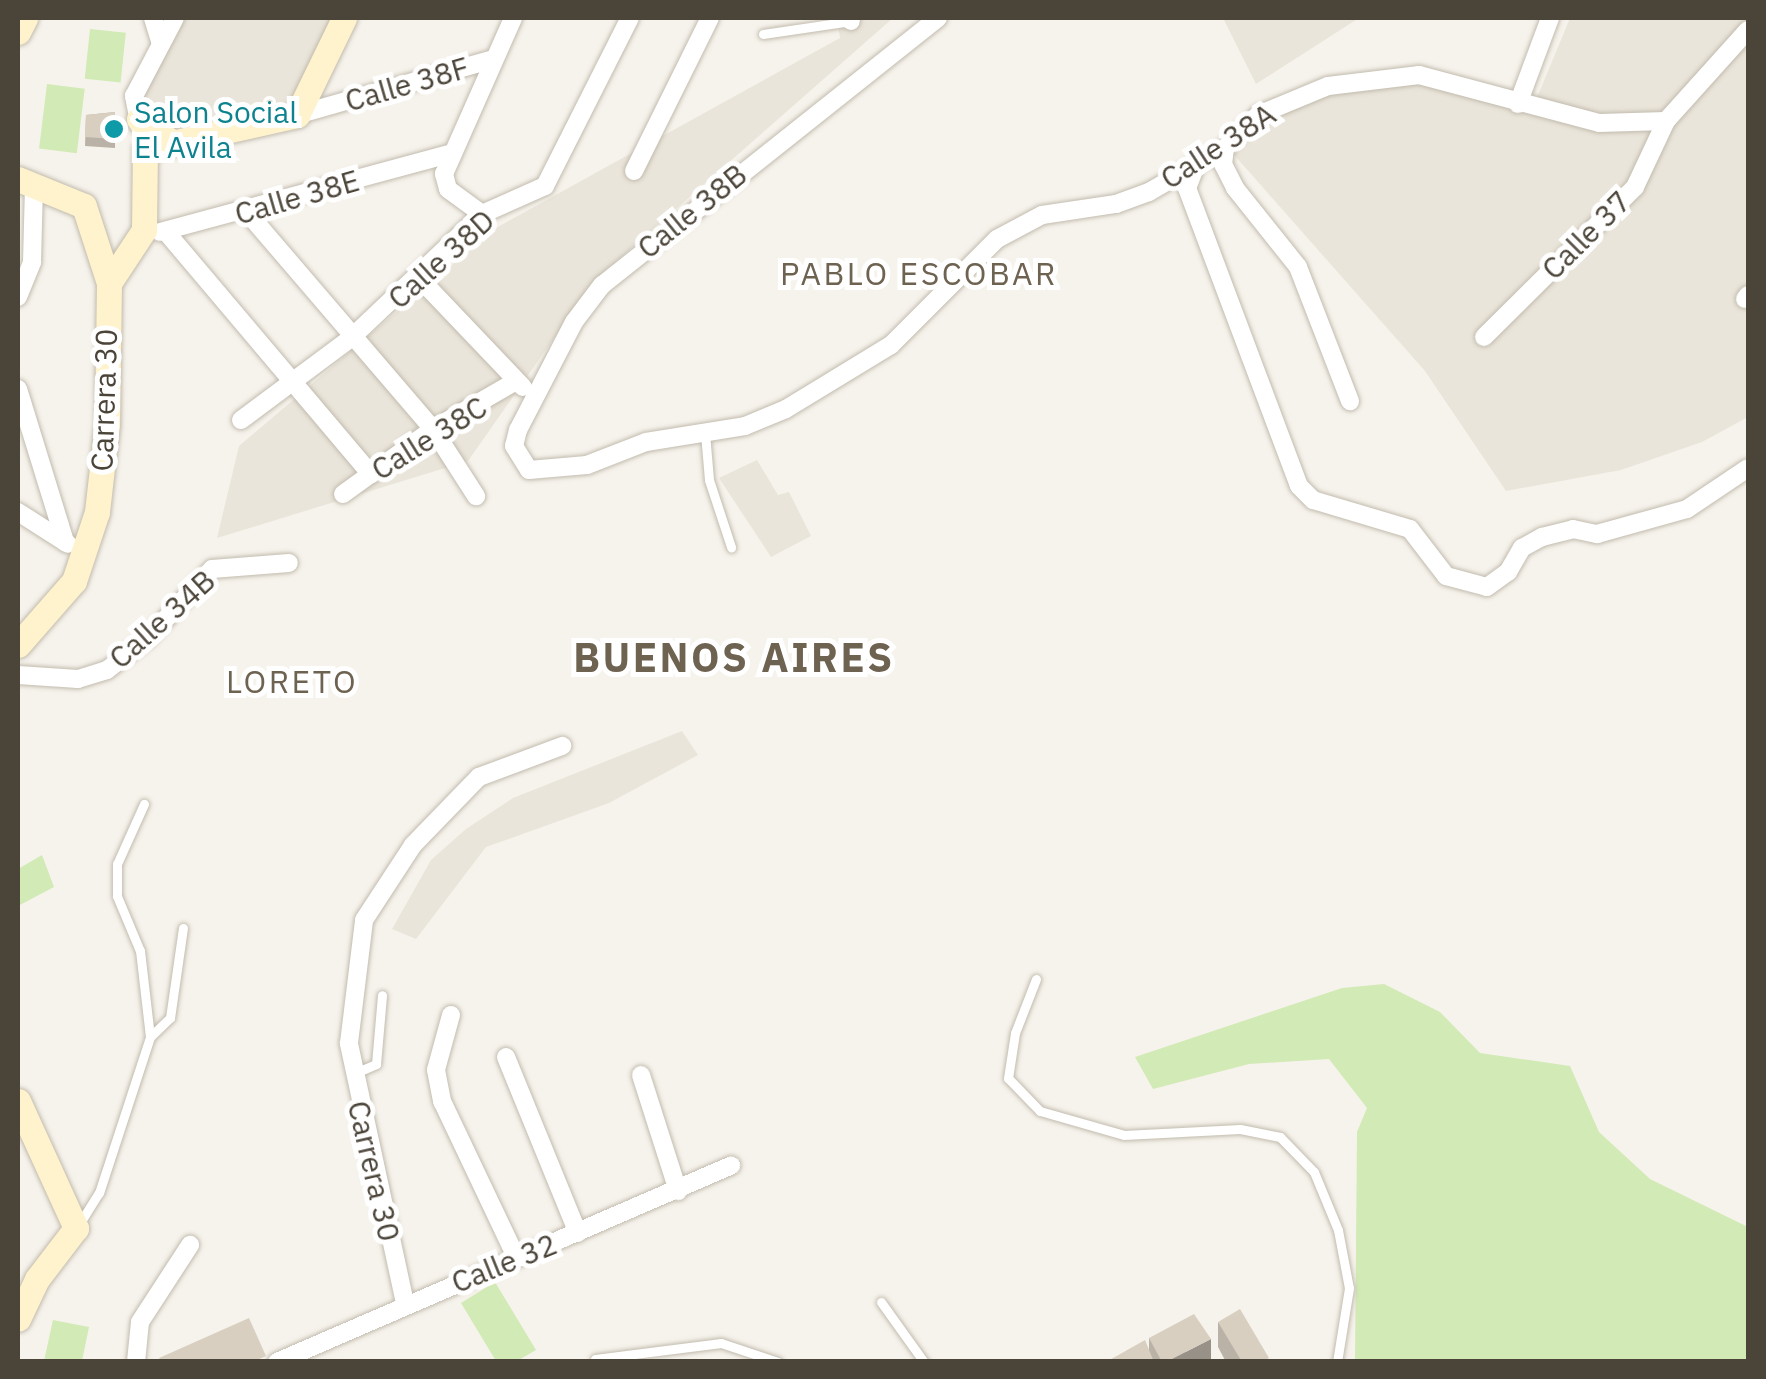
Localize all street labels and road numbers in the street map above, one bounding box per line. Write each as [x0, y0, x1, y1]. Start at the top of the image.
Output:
street label: Calle 38F [341, 49, 473, 119]
street label: Calle 38A [1154, 96, 1282, 196]
street label: Calle 38B [630, 156, 754, 266]
street label: Calle 38E [231, 162, 363, 232]
street label: Calle 37 [1534, 183, 1638, 287]
street label: Calle 38D [380, 202, 502, 316]
street label: Carrera 30 [84, 328, 124, 472]
street label: Calle 38C [365, 389, 493, 487]
street label: Calle 34B [102, 562, 222, 676]
street label: Carrera 30 [340, 1097, 408, 1245]
street label: Calle 32 [446, 1226, 562, 1300]

